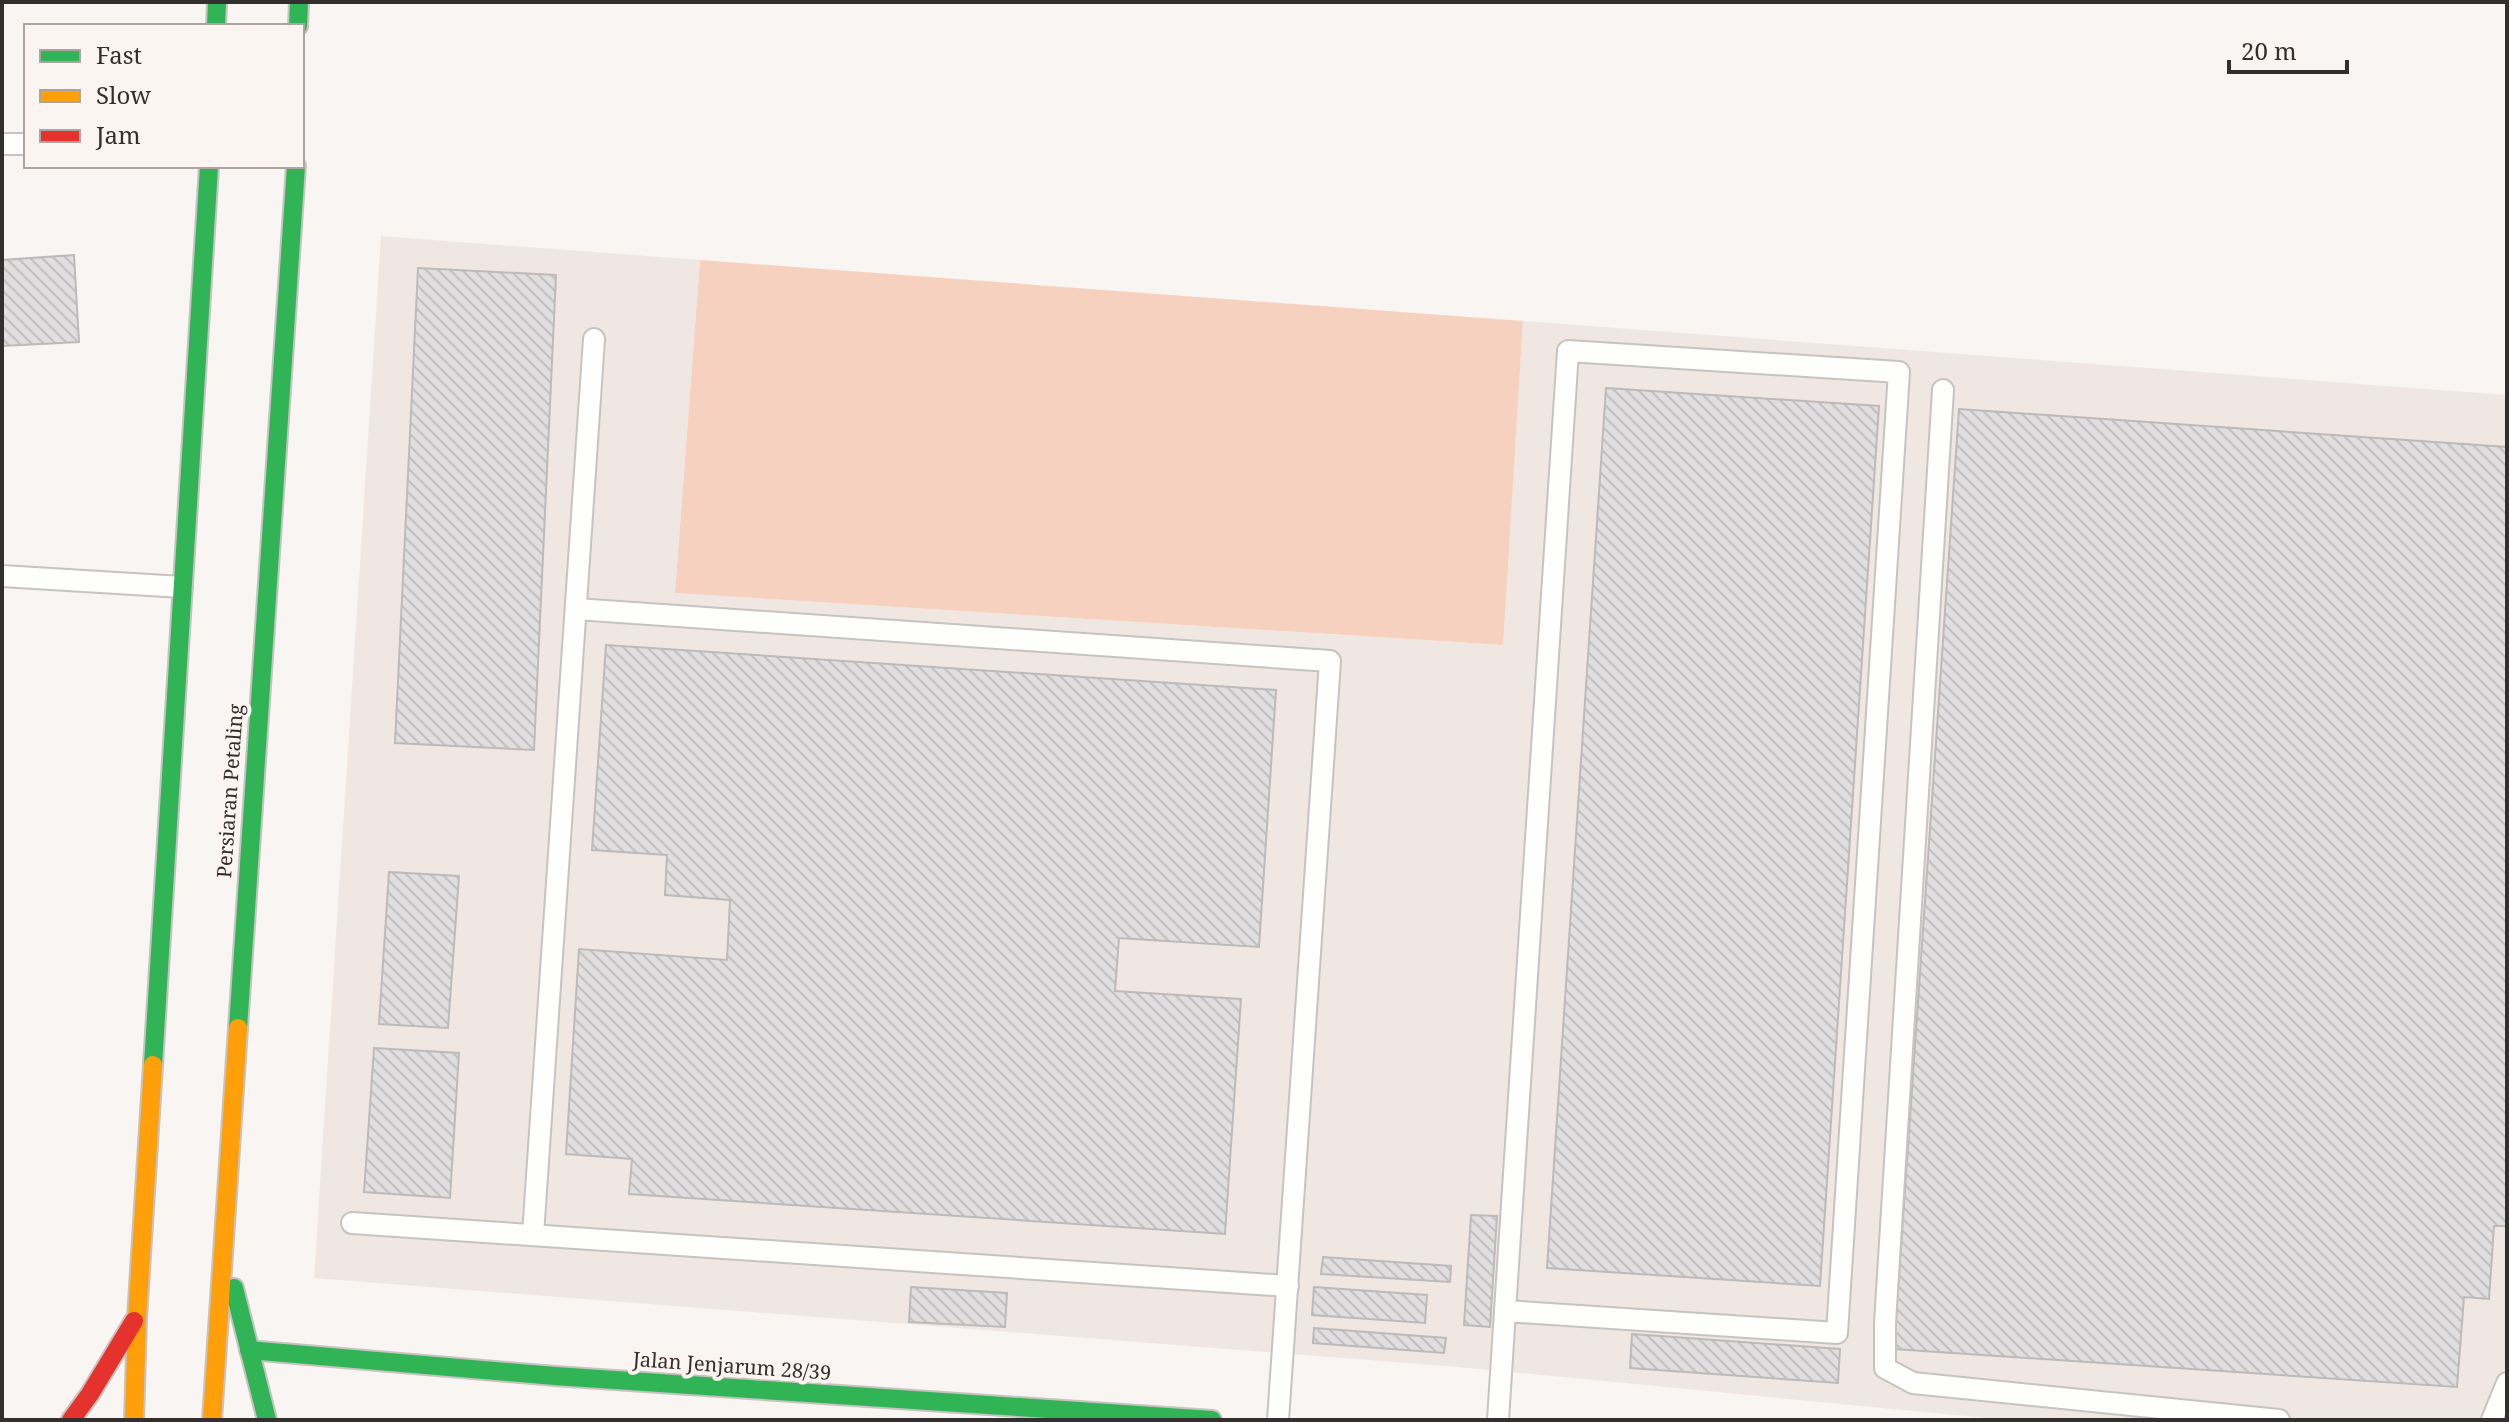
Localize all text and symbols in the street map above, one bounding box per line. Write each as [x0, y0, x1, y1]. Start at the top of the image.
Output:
legend [24, 24, 304, 168]
scale bar [2229, 24, 2347, 74]
text: 20 m [2241, 34, 2297, 67]
text: Fast [96, 38, 142, 71]
text: Slow [96, 78, 151, 111]
text: Jam [95, 118, 141, 151]
street label: Persiaran Petaling [210, 703, 249, 879]
street label: Jalan Jenjarum 28/39 [631, 1345, 832, 1386]

